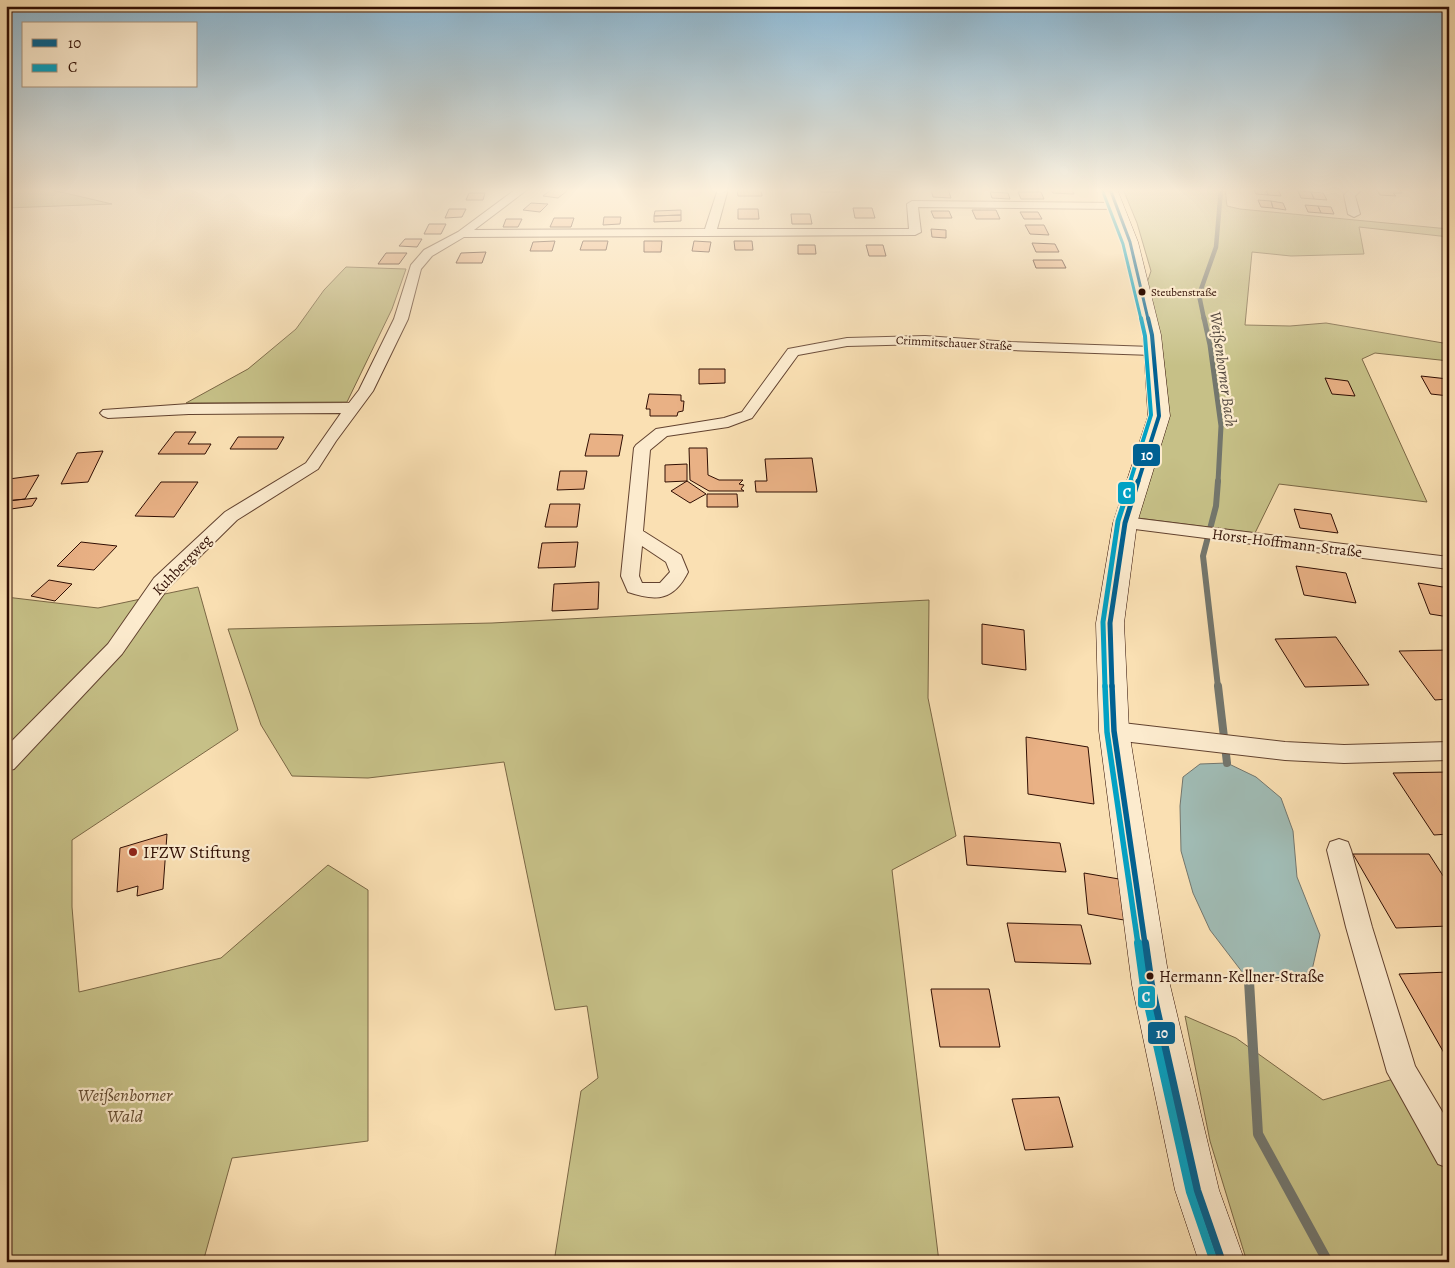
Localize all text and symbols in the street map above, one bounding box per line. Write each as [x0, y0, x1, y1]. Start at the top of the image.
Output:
legend [22, 22, 198, 88]
text: 10 [68, 33, 81, 53]
text: C [68, 57, 77, 77]
place label: Steubenstraße [1151, 285, 1217, 300]
marker: Steubenstraße [1137, 287, 1147, 297]
water label: Weißenborner Bach [1204, 310, 1242, 428]
street label: Crimmitschauer Straße [896, 332, 1012, 354]
line badge: 10 [1132, 443, 1161, 467]
text: 10 [1141, 446, 1153, 465]
line badge: C [1117, 481, 1136, 505]
text: C [1123, 484, 1132, 503]
street label: Horst-Hoffmann-Straße [1211, 524, 1363, 562]
street label: Kuhbergweg [148, 530, 216, 600]
place label: IFZW Stiftung [143, 840, 250, 864]
marker: IFZW Stiftung [127, 846, 139, 858]
place label: Hermann-Kellner-Straße [1159, 966, 1324, 988]
marker: Hermann-Kellner-Straße [1145, 971, 1155, 981]
line badge: C [1137, 985, 1156, 1009]
text: C [1142, 988, 1151, 1007]
line badge: 10 [1147, 1021, 1176, 1045]
text: 10 [1156, 1024, 1168, 1043]
park label: Weißenborner Wald [78, 1083, 173, 1128]

